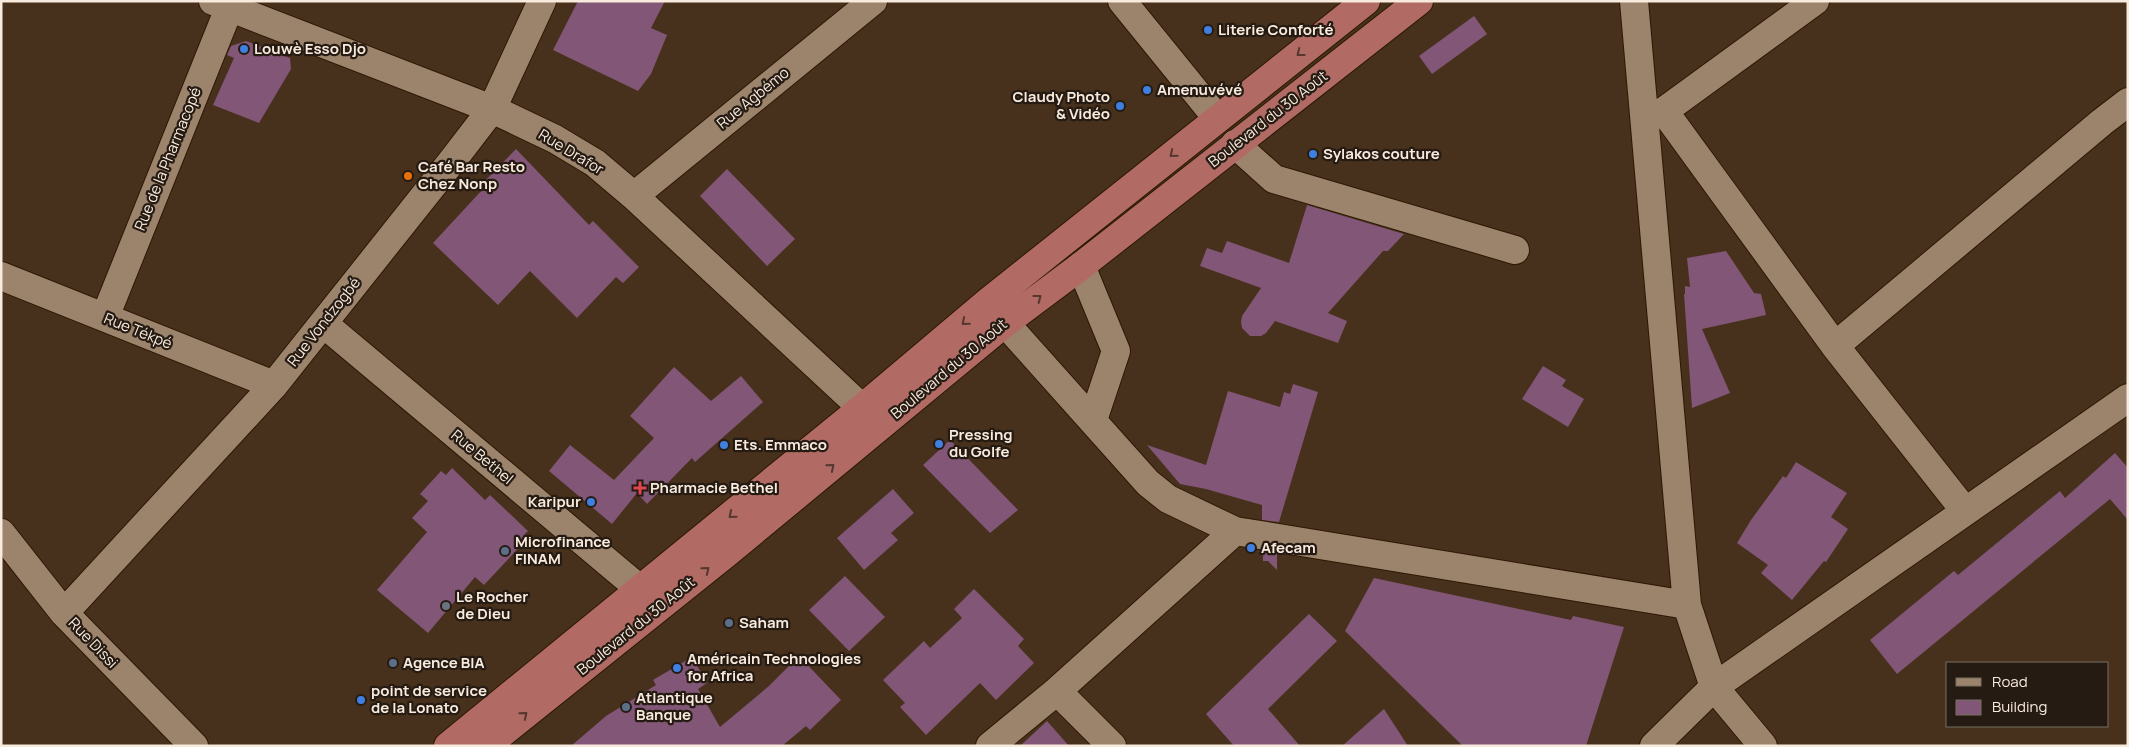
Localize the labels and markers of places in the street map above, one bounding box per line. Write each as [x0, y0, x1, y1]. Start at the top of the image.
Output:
place label: Literie Conforté [1218, 19, 1333, 40]
marker: Literie Conforté [1202, 24, 1214, 36]
place label: Louwè Esso Djo [254, 38, 366, 59]
marker: Louwè Esso Djo [238, 43, 250, 55]
place label: Amenuvévé [1157, 79, 1242, 100]
marker: Amenuvévé [1141, 84, 1153, 96]
place label: Claudy Photo & Vidéo [1012, 86, 1110, 124]
marker: Claudy Photo & Vidéo [1114, 100, 1126, 112]
place label: Sylakos couture [1323, 143, 1440, 164]
marker: Sylakos couture [1307, 148, 1319, 160]
place label: Café Bar Resto Chez Nonp [418, 156, 525, 194]
marker: Café Bar Resto Chez Nonp [402, 170, 414, 182]
place label: Pressing du Golfe [949, 424, 1013, 462]
place label: Ets. Emmaco [734, 434, 827, 455]
marker: Pressing du Golfe [933, 438, 945, 450]
marker: Ets. Emmaco [718, 439, 730, 451]
place label: Pharmacie Bethel [650, 477, 778, 498]
marker: Pharmacie Bethel [634, 482, 646, 494]
place label: Karipur [528, 491, 581, 512]
marker: Karipur [585, 496, 597, 508]
place label: Microfinance FINAM [515, 531, 611, 569]
place label: Afecam [1261, 537, 1316, 558]
marker: Afecam [1245, 542, 1257, 554]
marker: Microfinance FINAM [499, 545, 511, 557]
place label: Le Rocher de Dieu [456, 586, 528, 624]
marker: Le Rocher de Dieu [440, 600, 452, 612]
place label: Saham [739, 612, 789, 633]
marker: Saham [723, 617, 735, 629]
place label: Américain Technologies for Africa [687, 648, 861, 686]
place label: Agence BIA [403, 652, 485, 673]
marker: Agence BIA [387, 657, 399, 669]
marker: Américain Technologies for Africa [671, 662, 683, 674]
place label: point de service de la Lonato [371, 680, 487, 718]
place label: Atlantique Banque [636, 687, 713, 725]
marker: point de service de la Lonato [355, 694, 367, 706]
marker: Atlantique Banque [620, 701, 632, 713]

